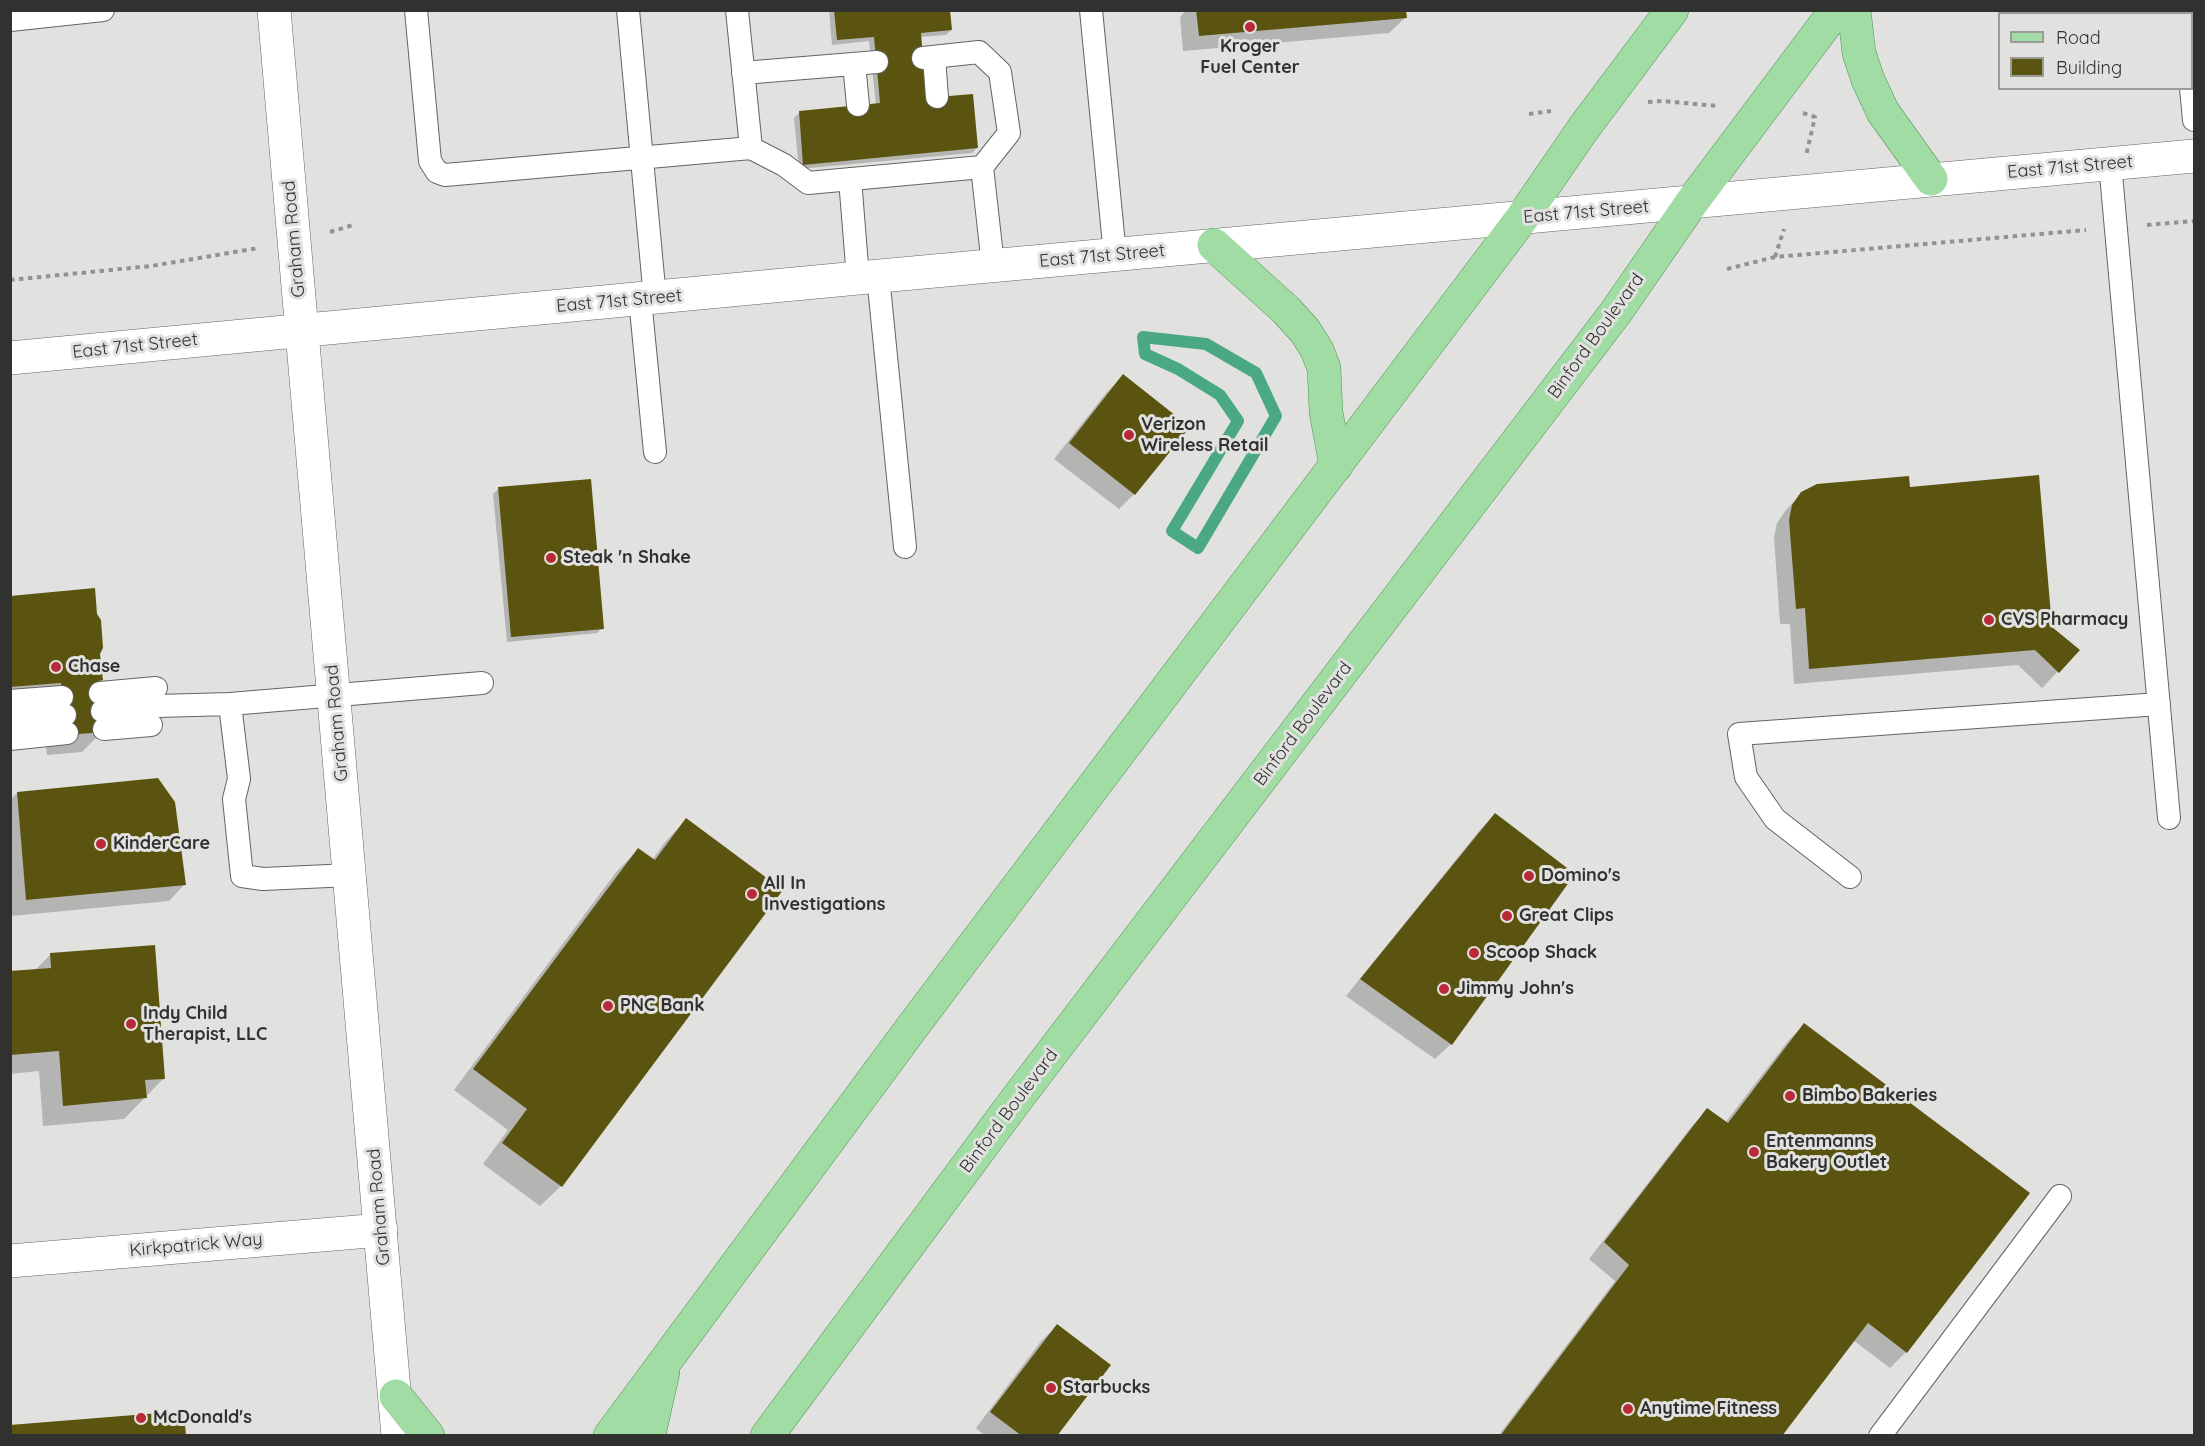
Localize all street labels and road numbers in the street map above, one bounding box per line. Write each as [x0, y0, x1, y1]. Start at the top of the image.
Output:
street label: East 71st Street [2006, 151, 2134, 183]
street label: Graham Road [278, 180, 310, 298]
street label: East 71st Street [1522, 196, 1650, 228]
street label: East 71st Street [1038, 240, 1166, 272]
street label: Binford Boulevard [1543, 269, 1649, 403]
street label: East 71st Street [555, 285, 683, 317]
street label: East 71st Street [71, 329, 199, 363]
street label: Binford Boulevard [1249, 658, 1357, 790]
street label: Graham Road [321, 664, 353, 782]
street label: Binford Boulevard [955, 1045, 1063, 1177]
street label: Graham Road [363, 1148, 395, 1266]
street label: Kirkpatrick Way [129, 1228, 263, 1262]

